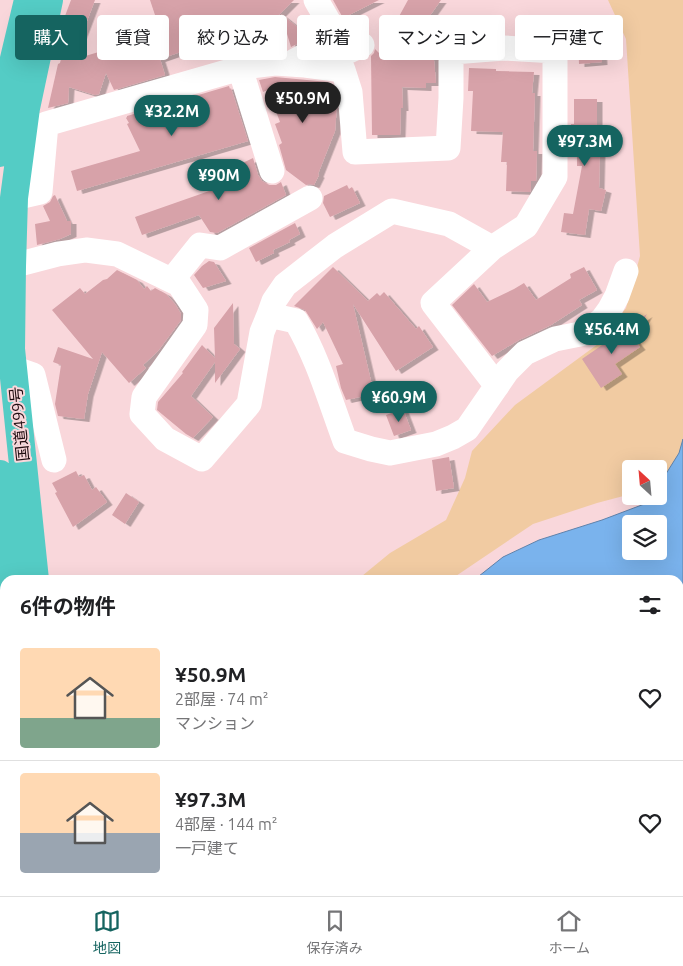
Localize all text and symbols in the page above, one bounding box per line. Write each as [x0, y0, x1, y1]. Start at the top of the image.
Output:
chip: 購入 [15, 15, 87, 60]
chip: 賃貸 [97, 15, 169, 60]
chip: 絞り込み [179, 15, 287, 60]
chip: 新着 [297, 15, 369, 60]
chip: マンション [379, 15, 505, 60]
chip: 一戸建て [515, 15, 623, 60]
pin: ¥50.9M [262, 82, 344, 124]
text: ¥50.9M [276, 89, 330, 107]
pin: ¥32.2M [131, 94, 213, 137]
text: ¥32.2M [145, 102, 199, 120]
pin: ¥97.3M [544, 124, 626, 167]
text: ¥97.3M [558, 132, 612, 150]
pin: ¥90M [189, 158, 249, 201]
text: ¥90M [198, 166, 240, 184]
pin: ¥56.4M [571, 312, 653, 355]
text: ¥56.4M [585, 320, 639, 338]
pin: ¥60.9M [358, 380, 440, 423]
street label: 国道499号 [6, 386, 32, 462]
text: ¥60.9M [372, 388, 426, 406]
north arrow [622, 460, 668, 505]
map controls [622, 460, 667, 560]
button: layers [622, 515, 667, 560]
icon: filters [636, 591, 664, 619]
text: 6件の物件 [20, 594, 116, 618]
text: ¥50.9M [175, 662, 246, 686]
icon: home [60, 668, 120, 728]
icon: heart [636, 684, 664, 712]
text: 2部屋 · 74 m² [175, 690, 269, 708]
text: マンション [175, 714, 255, 732]
text: ¥97.3M [175, 787, 246, 811]
icon: home [60, 793, 120, 853]
icon: heart [636, 809, 664, 837]
text: 4部屋 · 144 m² [175, 815, 278, 833]
text: 一戸建て [175, 839, 239, 857]
tab: 地図 [93, 907, 121, 957]
tab: 保存済み [307, 907, 363, 957]
tab: ホーム [548, 907, 590, 957]

